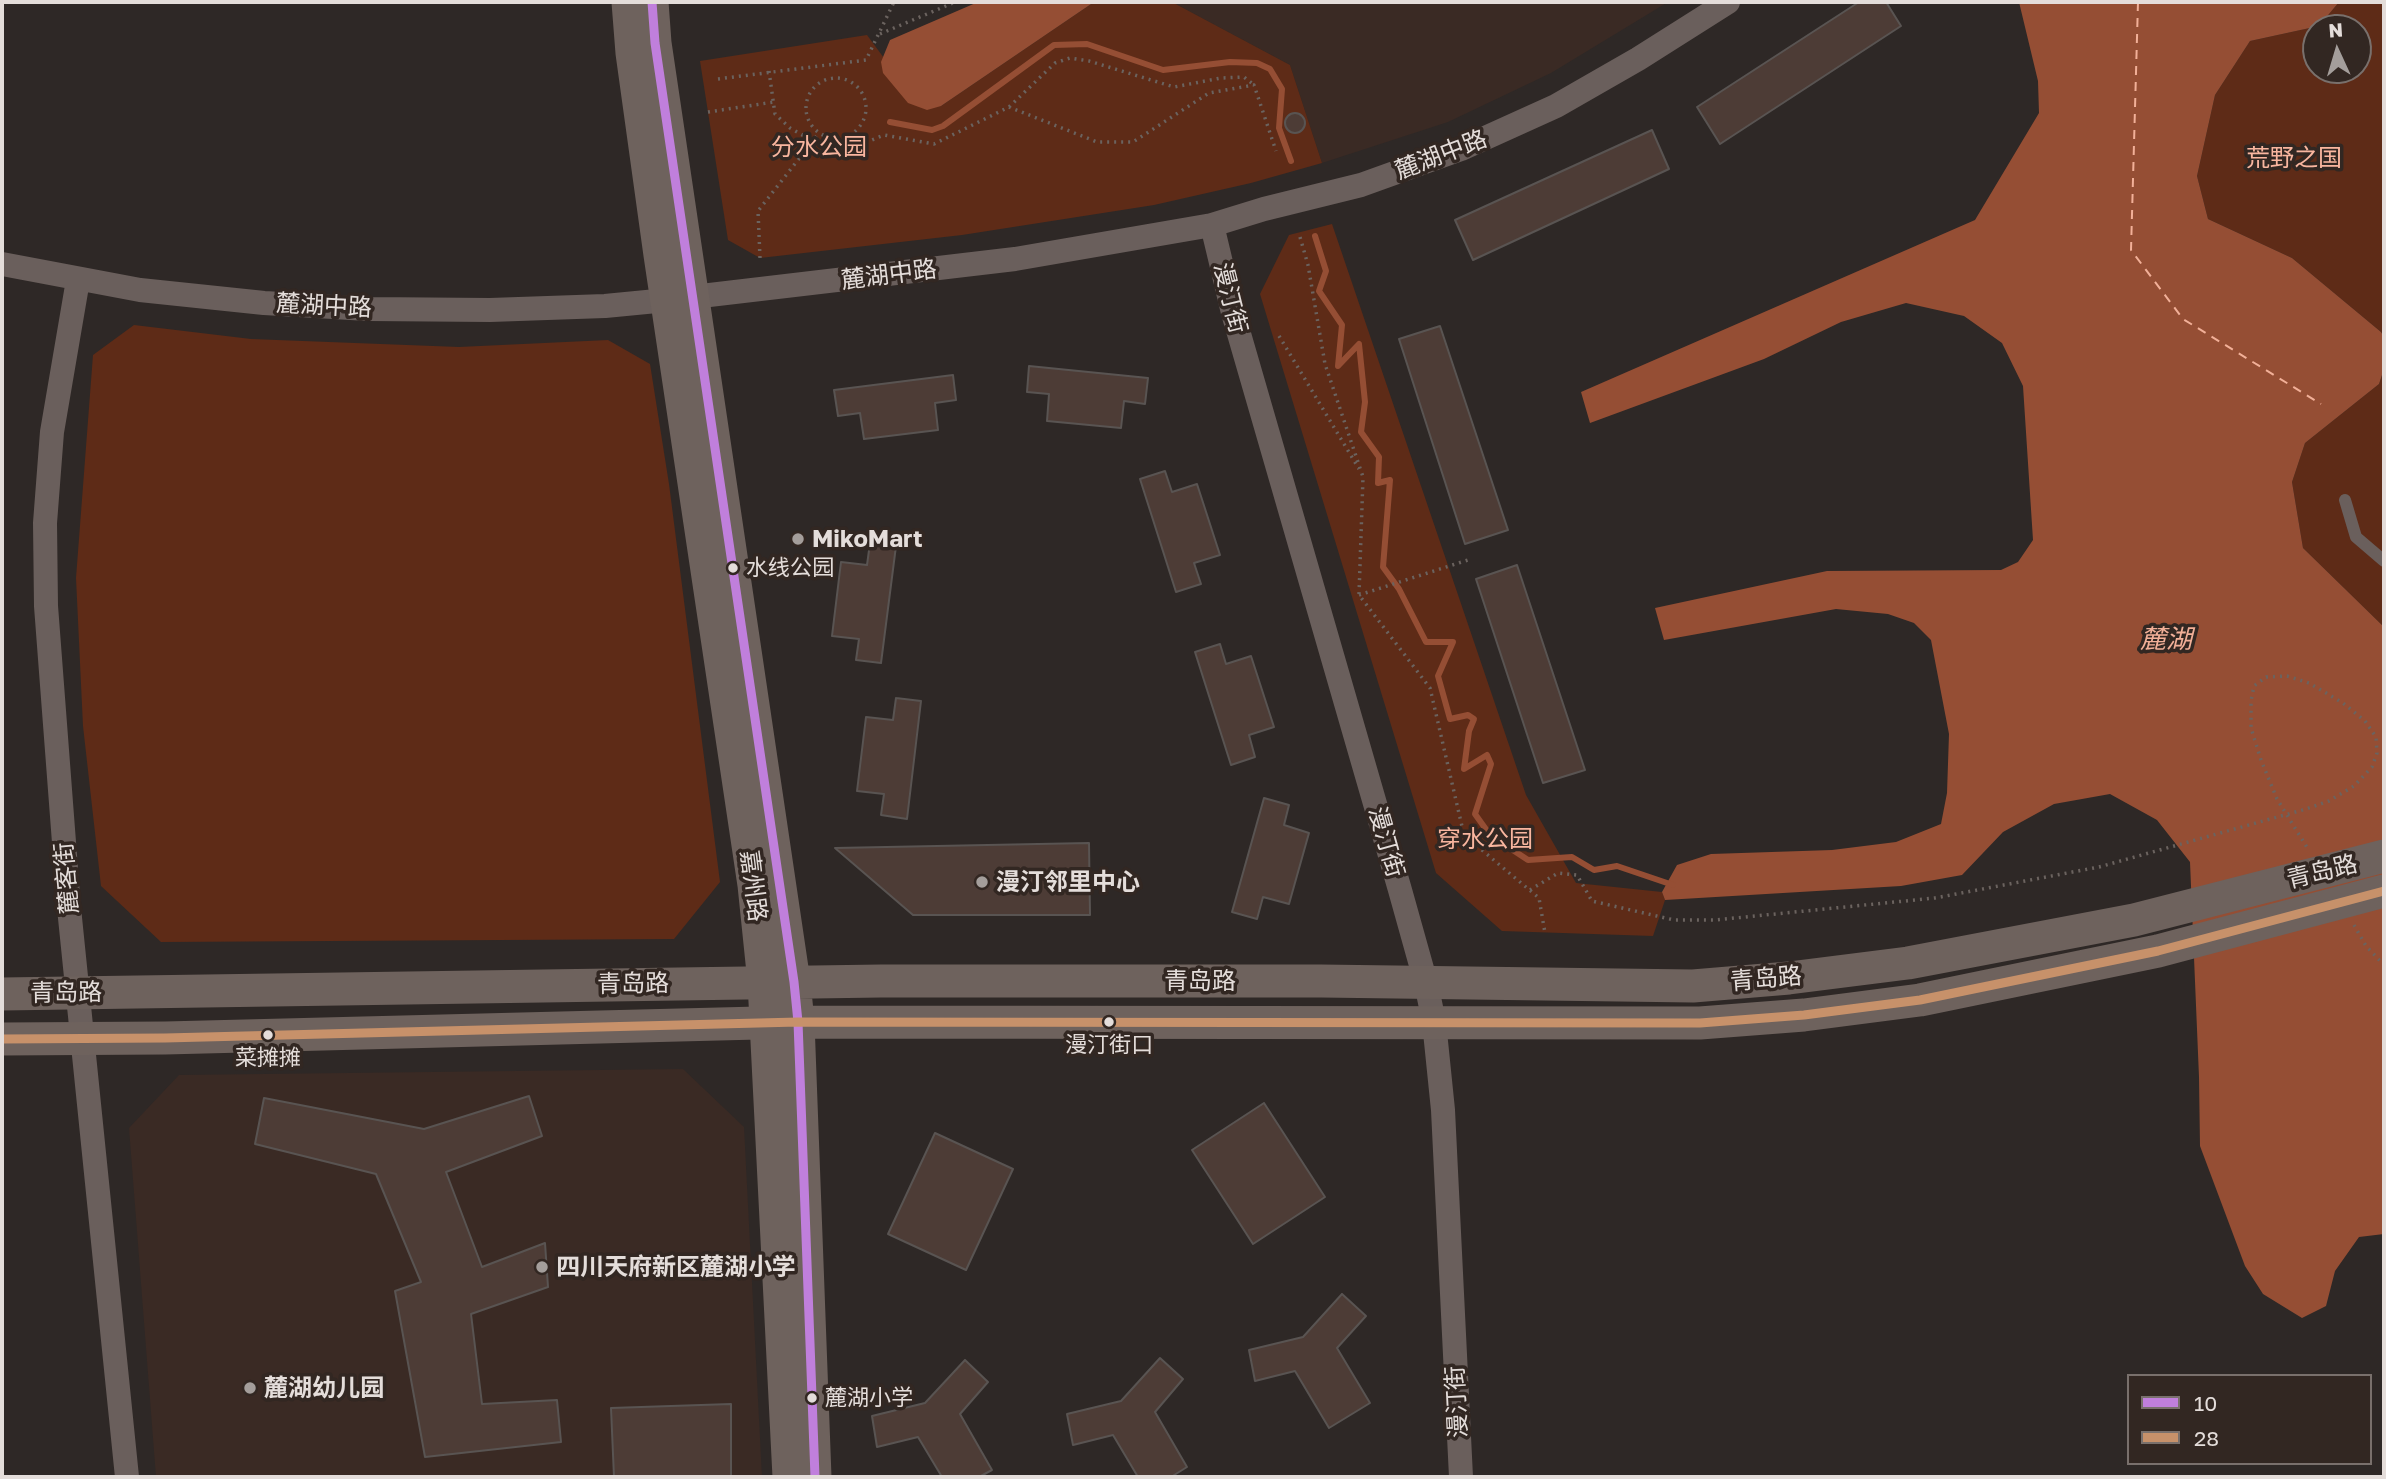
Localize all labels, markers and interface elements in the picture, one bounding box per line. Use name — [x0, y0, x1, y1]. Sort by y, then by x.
north arrow — [2302, 14, 2372, 84]
text: N — [2328, 18, 2344, 42]
street label: 麓湖中路 — [1391, 124, 1491, 186]
park label: 分水公园 — [771, 133, 867, 161]
park label: 荒野之国 — [2246, 144, 2342, 172]
street label: 麓湖中路 — [840, 255, 938, 295]
street label: 漫汀街 — [1207, 260, 1253, 336]
street label: 麓湖中路 — [275, 289, 373, 323]
place label: MikoMart — [812, 525, 922, 553]
marker: MikoMart — [790, 531, 806, 547]
place label: 水线公园 — [746, 555, 834, 581]
marker: 水线公园 — [726, 561, 740, 575]
water label: 麓湖 — [2140, 624, 2192, 656]
street label: 漫汀街 — [1362, 803, 1410, 881]
park label: 穿水公园 — [1437, 825, 1533, 853]
street label: 麓客街 — [50, 841, 84, 915]
street label: 嘉州路 — [734, 849, 772, 923]
street label: 青岛路 — [2284, 849, 2360, 895]
place label: 漫汀邻里中心 — [996, 868, 1140, 896]
marker: 漫汀邻里中心 — [974, 874, 990, 890]
street label: 青岛路 — [1729, 962, 1803, 996]
street label: 青岛路 — [1164, 967, 1236, 995]
street label: 青岛路 — [597, 969, 669, 999]
street label: 青岛路 — [30, 978, 102, 1008]
marker: 漫汀街口 — [1102, 1015, 1116, 1029]
marker: 菜摊摊 — [261, 1028, 275, 1042]
place label: 漫汀街口 — [1065, 1032, 1153, 1058]
place label: 菜摊摊 — [235, 1045, 301, 1071]
place label: 四川天府新区麓湖小学 — [556, 1253, 796, 1281]
marker: 四川天府新区麓湖小学 — [534, 1259, 550, 1275]
street label: 漫汀街 — [1441, 1365, 1473, 1439]
place label: 麓湖幼儿园 — [264, 1374, 384, 1402]
legend — [2127, 1374, 2372, 1465]
marker: 麓湖幼儿园 — [242, 1380, 258, 1396]
place label: 麓湖小学 — [825, 1385, 913, 1411]
text: 10 — [2194, 1390, 2217, 1416]
marker: 麓湖小学 — [805, 1391, 819, 1405]
text: 28 — [2194, 1425, 2219, 1451]

